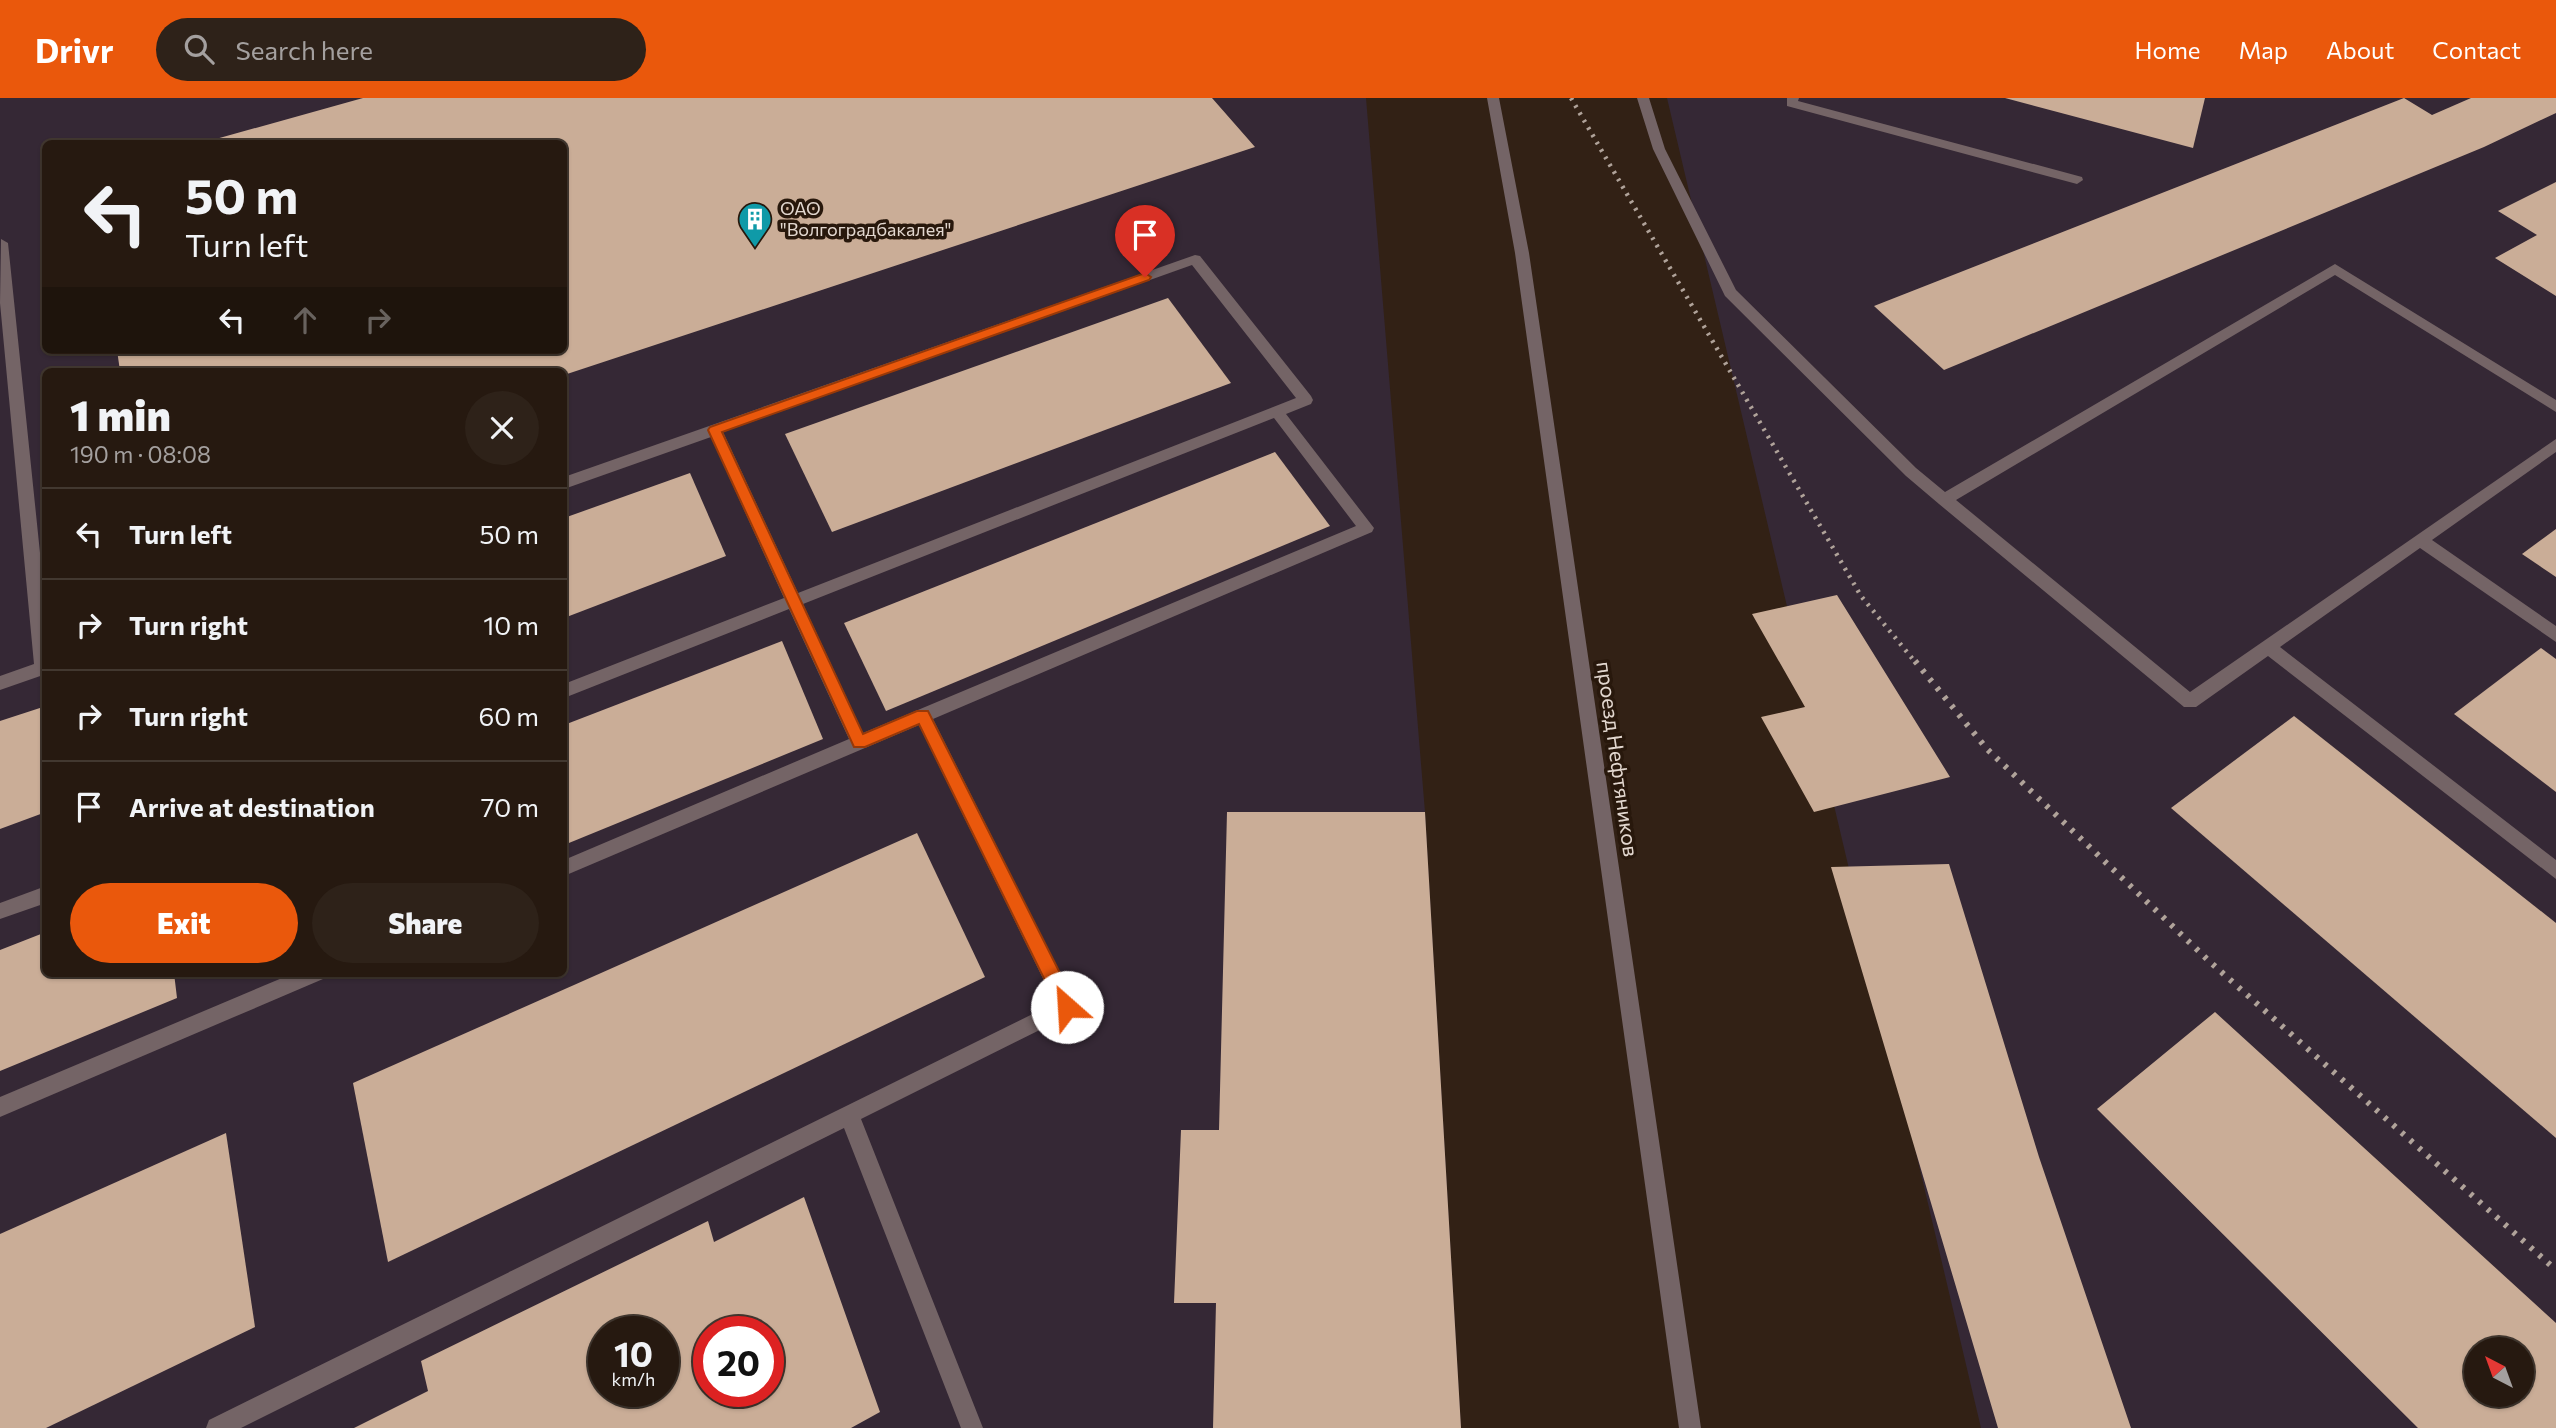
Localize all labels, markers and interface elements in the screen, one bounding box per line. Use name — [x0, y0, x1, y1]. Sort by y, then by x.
search box — [156, 18, 646, 81]
text: Drivr — [35, 29, 114, 70]
icon: search — [180, 30, 218, 68]
text: Search here — [236, 34, 373, 65]
text: Home — [2135, 35, 2201, 64]
text: Map — [2239, 35, 2288, 64]
text: About — [2326, 35, 2394, 64]
text: Contact — [2432, 35, 2521, 64]
text: 50 m — [185, 164, 298, 224]
icon: left — [70, 168, 161, 259]
place label: ОАО "Волгоградбакалея" — [780, 197, 951, 240]
building icon: ОАО "Волгоградбакалея" — [736, 200, 774, 249]
pin — [1115, 205, 1175, 277]
icon: arrive — [1126, 216, 1164, 254]
text: Turn left — [185, 224, 309, 264]
icon: left — [213, 301, 251, 339]
icon: ahead — [286, 301, 324, 339]
icon: right — [359, 301, 397, 339]
text: 1 min — [70, 388, 171, 440]
button: close — [465, 391, 539, 465]
text: 190 m · 08:08 — [70, 440, 211, 468]
icon: left — [70, 515, 108, 553]
text: Turn left — [129, 518, 232, 549]
text: 50 m — [479, 518, 539, 549]
icon: right — [70, 606, 108, 644]
text: Turn right — [129, 609, 248, 640]
text: 10 m — [483, 609, 539, 640]
street label: проезд Нефтяников — [1592, 660, 1645, 858]
icon: right — [70, 697, 108, 735]
text: Turn right — [129, 700, 248, 731]
text: 60 m — [479, 700, 539, 731]
icon: arrive — [70, 788, 108, 826]
text: Arrive at destination — [129, 791, 375, 822]
text: 70 m — [481, 791, 539, 822]
button: Exit — [70, 883, 298, 963]
button: Share — [312, 883, 539, 963]
position arrow — [1030, 970, 1104, 1044]
speed limit sign: 20 — [693, 1316, 784, 1407]
text: 10 — [614, 1331, 653, 1374]
north arrow — [2464, 1337, 2534, 1407]
map controls — [2464, 1337, 2534, 1407]
text: km/h — [612, 1368, 655, 1390]

